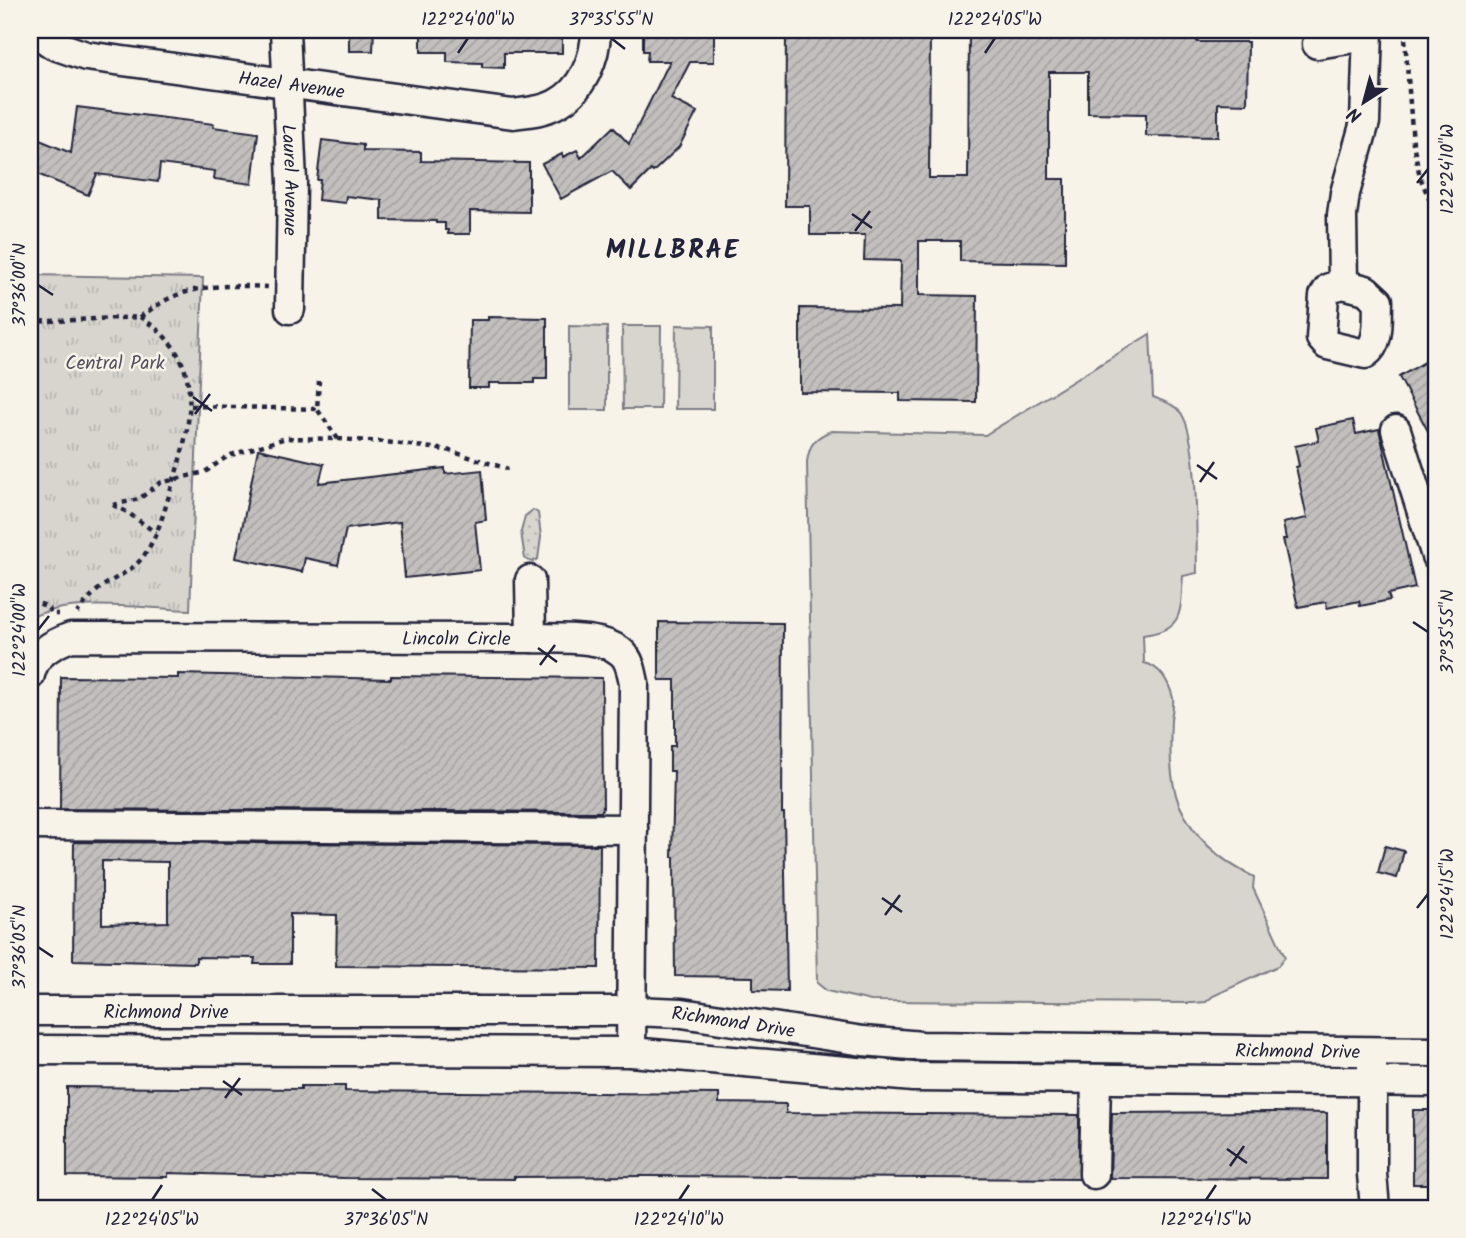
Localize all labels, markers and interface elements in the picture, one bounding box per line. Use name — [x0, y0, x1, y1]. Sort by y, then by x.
text: 122°24'00"W — [421, 6, 515, 35]
text: 37°35'55"N — [569, 6, 653, 35]
text: 122°24'05"W — [948, 6, 1042, 35]
street label: Hazel Avenue — [236, 64, 347, 108]
north arrow — [1330, 66, 1400, 136]
text: N — [1342, 98, 1369, 130]
street label: Laurel Avenue — [272, 124, 305, 236]
text: 122°24'10"W — [1434, 124, 1463, 214]
district label: MILLBRAE — [606, 230, 740, 272]
text: 37°36'00"N — [6, 243, 35, 327]
park label: Central Park — [65, 349, 165, 379]
text: 122°24'00"W — [6, 583, 35, 677]
text: 37°35'55"N — [1434, 590, 1463, 674]
street label: Lincoln Circle — [402, 625, 511, 655]
text: 122°24'15"W — [1434, 848, 1463, 940]
text: 37°36'05"N — [6, 905, 35, 989]
street label: Richmond Drive — [104, 998, 229, 1028]
street label: Richmond Drive — [671, 1000, 798, 1047]
street label: Richmond Drive — [1235, 1037, 1361, 1068]
text: 122°24'05"W — [105, 1206, 199, 1235]
text: 37°36'05"N — [344, 1206, 428, 1235]
text: 122°24'10"W — [634, 1206, 724, 1235]
text: 122°24'15"W — [1160, 1206, 1252, 1235]

